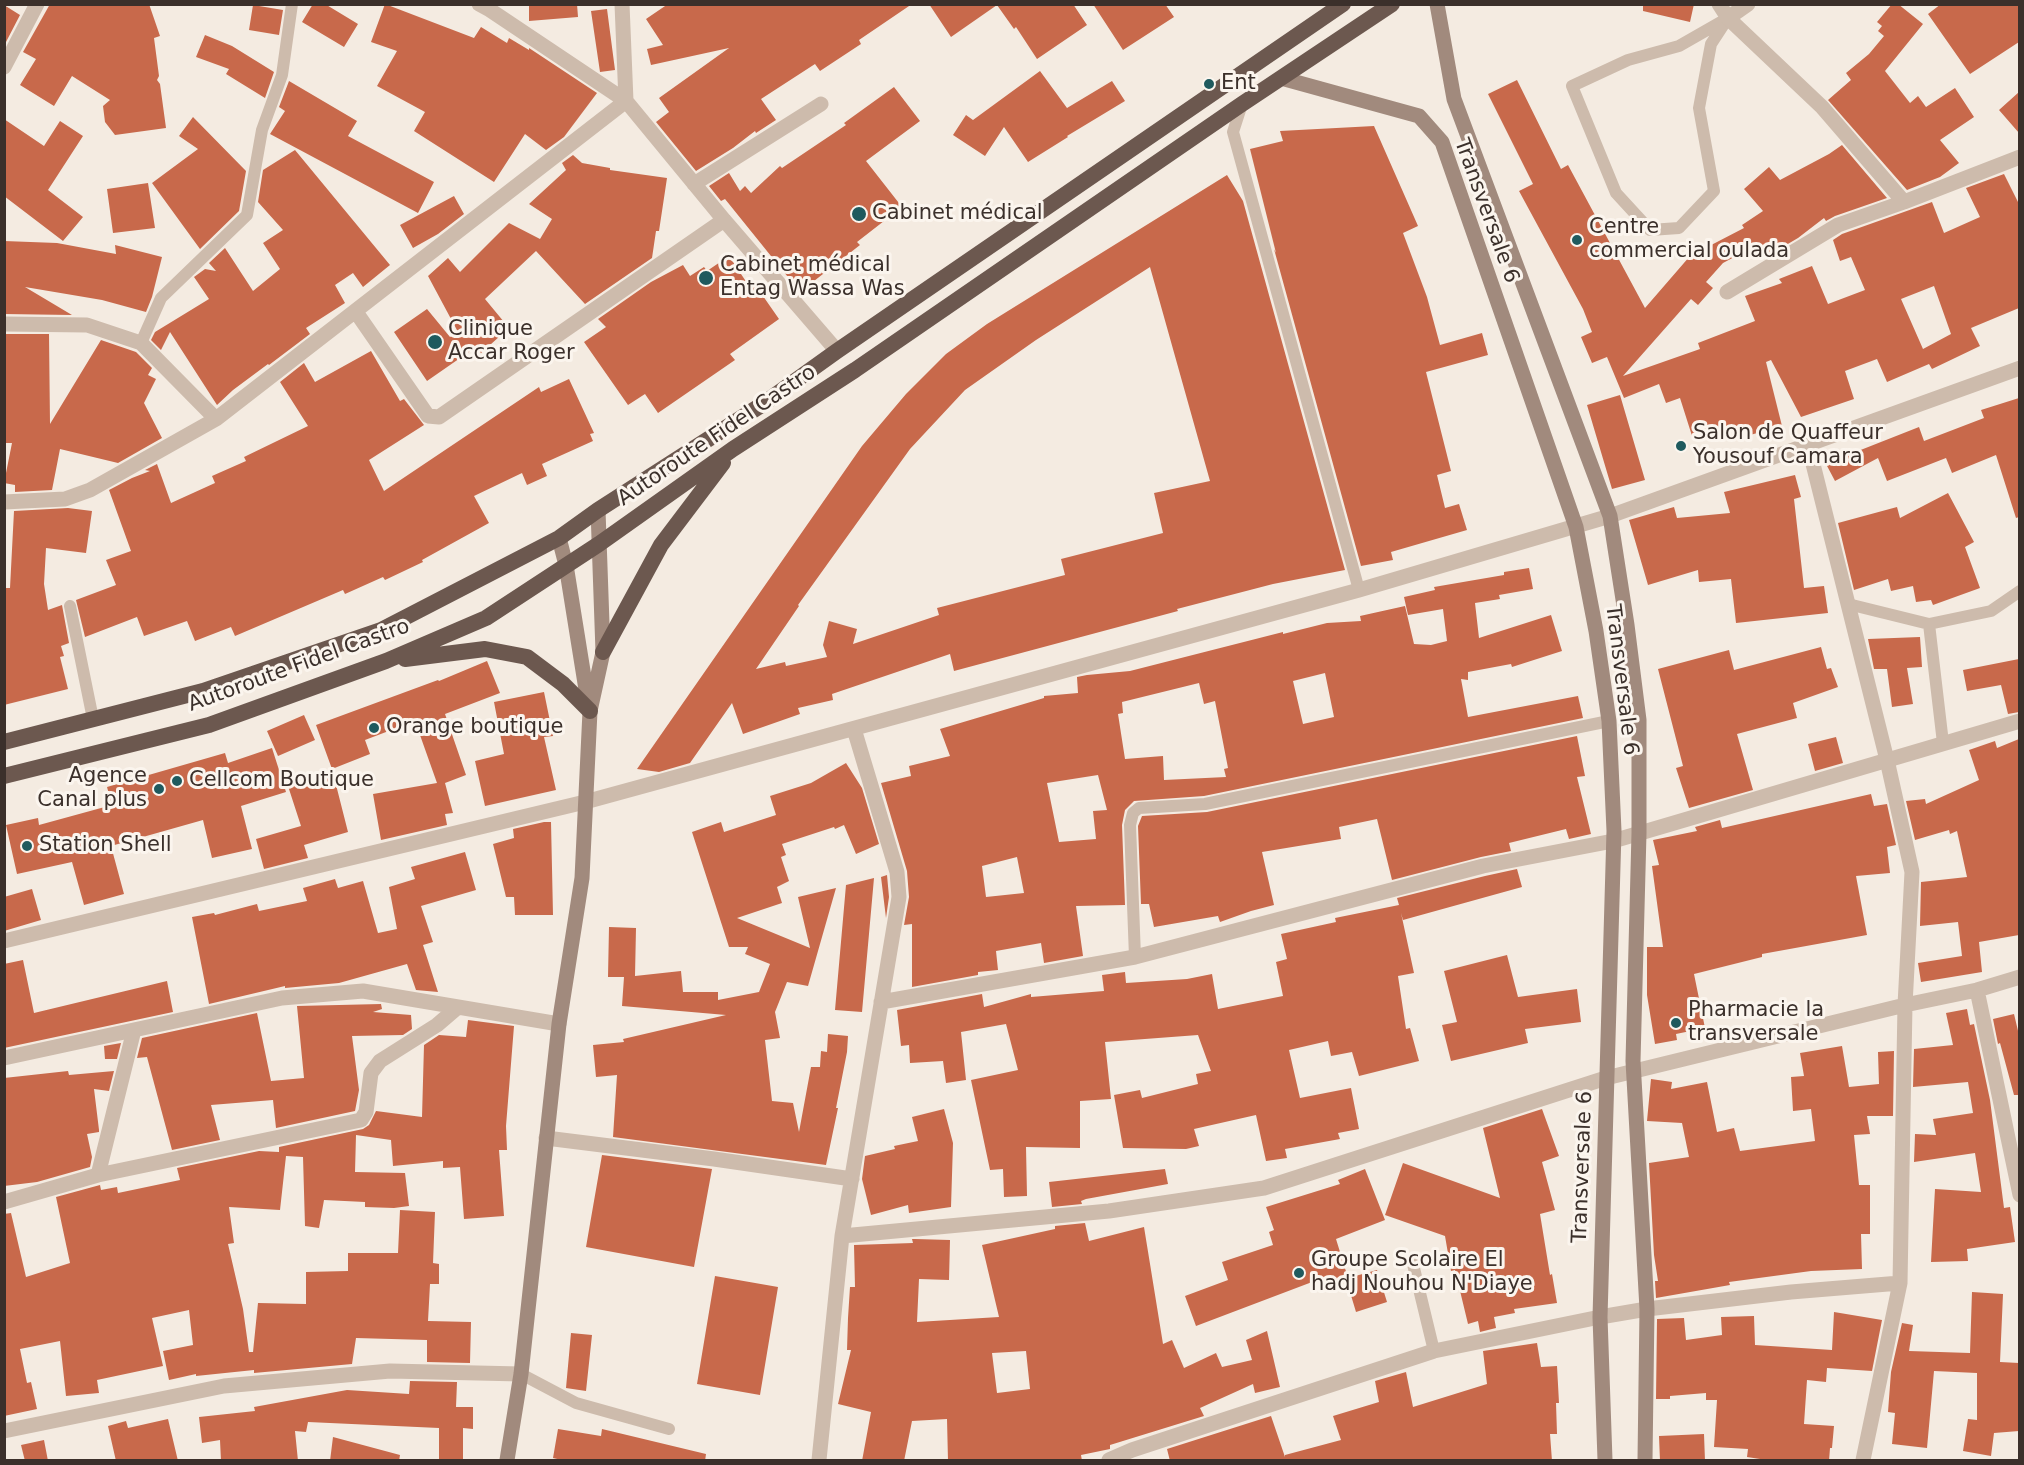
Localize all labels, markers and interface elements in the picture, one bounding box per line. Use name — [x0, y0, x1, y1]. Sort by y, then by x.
place label: Ent — [1221, 71, 1256, 97]
marker: Ent — [1202, 77, 1216, 91]
street label: Transversale 6 — [1448, 135, 1524, 287]
place label: Cabinet médical — [872, 201, 1043, 227]
marker: Cabinet médical — [850, 205, 868, 223]
place label: Centre commercial oulada — [1589, 215, 1789, 265]
marker: Centre commercial oulada — [1570, 233, 1584, 247]
place label: Cabinet médical Entag Wassa Was — [720, 253, 905, 303]
marker: Cabinet médical Entag Wassa Was — [697, 269, 715, 287]
place label: Clinique Accar Roger — [448, 317, 575, 367]
marker: Clinique Accar Roger — [426, 333, 444, 351]
street label: Autoroute Fidel Castro — [613, 360, 821, 512]
place label: Salon de Quaffeur Yousouf Camara — [1693, 421, 1883, 471]
marker: Salon de Quaffeur Yousouf Camara — [1674, 439, 1688, 453]
street label: Transversale 6 — [1599, 603, 1643, 757]
street label: Autoroute Fidel Castro — [185, 614, 413, 718]
place label: Orange boutique — [386, 715, 563, 741]
marker: Orange boutique — [367, 721, 381, 735]
place label: Agence Canal plus — [37, 764, 147, 814]
place label: Cellcom Boutique — [189, 768, 374, 794]
marker: Cellcom Boutique — [170, 774, 184, 788]
marker: Agence Canal plus — [152, 782, 166, 796]
place label: Station Shell — [39, 833, 172, 859]
marker: Station Shell — [20, 839, 34, 853]
place label: Pharmacie la transversale — [1688, 998, 1824, 1048]
marker: Pharmacie la transversale — [1669, 1016, 1683, 1030]
street label: Transversale 6 — [1568, 1091, 1598, 1243]
place label: Groupe Scolaire El hadj Nouhou N'Diaye — [1311, 1248, 1533, 1298]
marker: Groupe Scolaire El hadj Nouhou N'Diaye — [1292, 1266, 1306, 1280]

